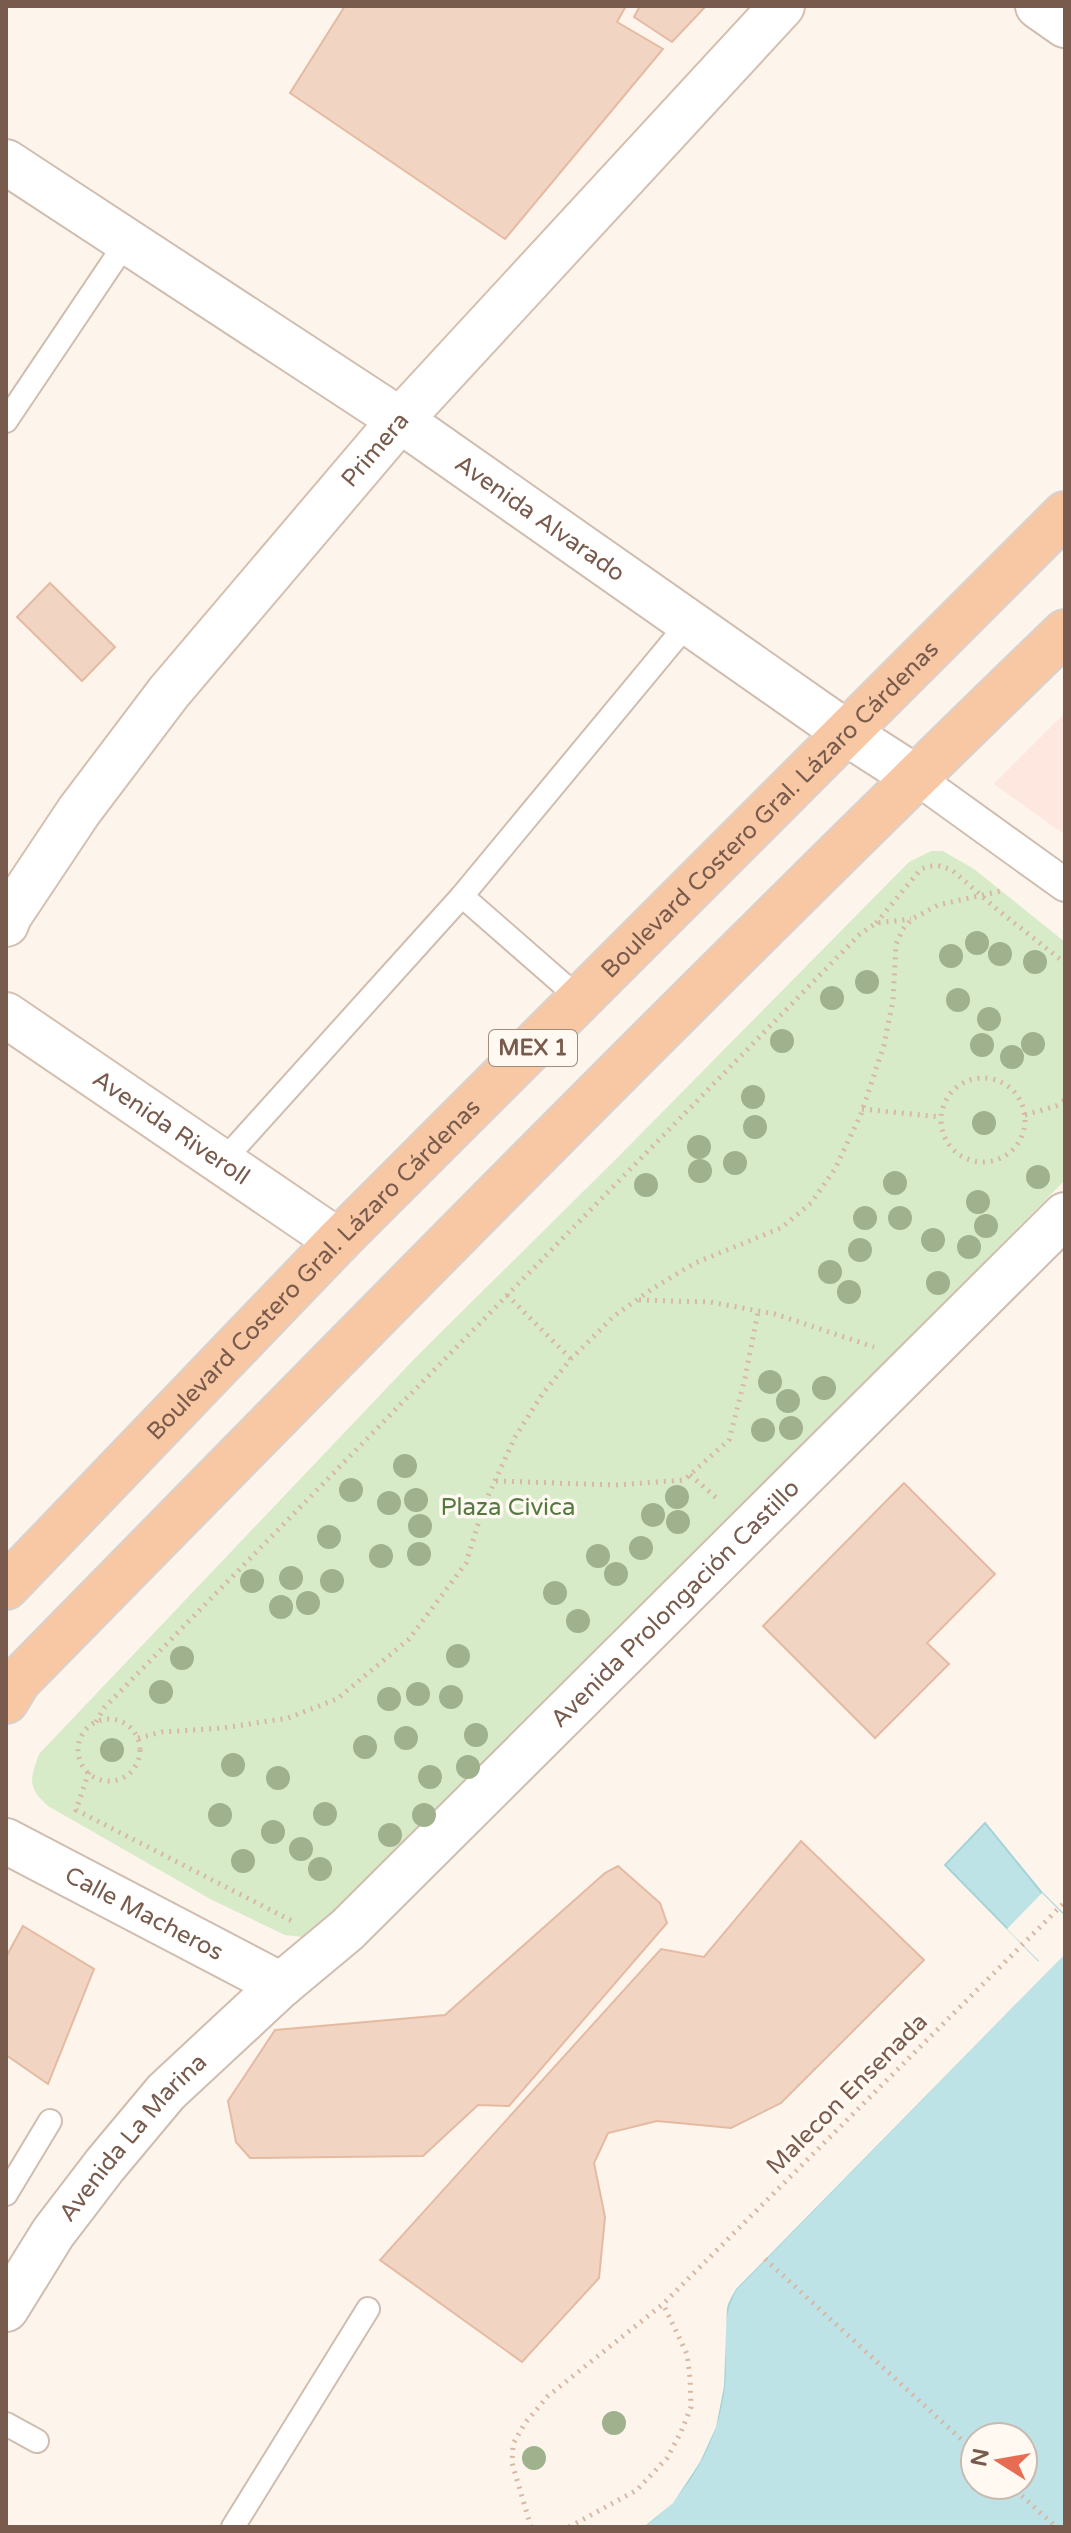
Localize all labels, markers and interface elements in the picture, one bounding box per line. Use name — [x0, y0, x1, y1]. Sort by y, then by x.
street label: Primera — [335, 406, 415, 493]
street label: Avenida Alvarado — [449, 449, 631, 588]
street label: Boulevard Costero Gral. Lázaro Cárdenas — [595, 635, 944, 984]
road number: MEX 1 — [489, 1030, 577, 1066]
street label: Avenida Riveroll — [87, 1064, 255, 1191]
street label: Boulevard Costero Gral. Lázaro Cárdenas — [140, 1093, 486, 1446]
street label: Avenida Prolongación Castillo — [544, 1473, 806, 1733]
park label: Plaza Civica — [441, 1493, 575, 1522]
street label: Calle Macheros — [60, 1860, 228, 1967]
street label: Malecon Ensenada — [760, 2007, 934, 2181]
street label: Avenida La Marina — [53, 2047, 213, 2227]
north arrow — [959, 2421, 1039, 2501]
text: N — [966, 2446, 995, 2469]

